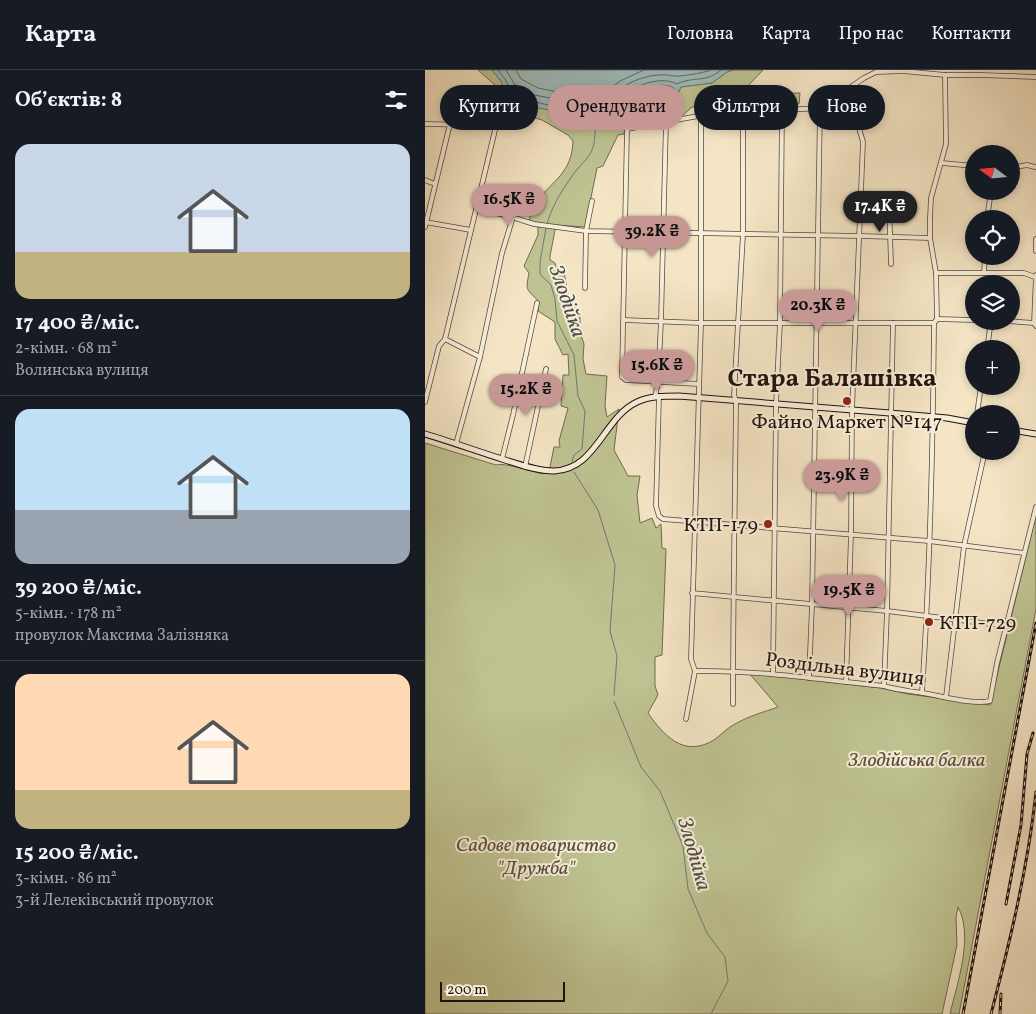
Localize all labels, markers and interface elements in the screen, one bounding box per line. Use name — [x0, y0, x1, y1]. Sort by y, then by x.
text: Карта — [25, 18, 96, 52]
text: Головна — [667, 22, 734, 47]
text: Карта — [762, 22, 811, 47]
text: Про нас — [839, 22, 904, 47]
text: Контакти — [932, 22, 1011, 47]
chip: Купити — [440, 85, 538, 130]
chip: Орендувати — [548, 85, 684, 130]
chip: Фільтри — [694, 85, 798, 130]
chip: Нове — [808, 85, 885, 130]
text: Об’єктів: 8 — [15, 86, 122, 115]
icon: filters — [382, 86, 410, 114]
north arrow — [965, 145, 1020, 200]
map controls — [965, 145, 1020, 460]
icon: home — [168, 176, 258, 266]
pin: 16.5K ₴ — [463, 184, 555, 226]
text: 16.5K ₴ — [483, 189, 535, 211]
pin: 17.4K ₴ — [834, 190, 926, 233]
text: 17.4K ₴ — [854, 196, 906, 218]
button: locate — [965, 210, 1020, 265]
pin: 39.2K ₴ — [606, 216, 698, 258]
text: 39.2K ₴ — [625, 221, 679, 243]
water label: Злодійка — [540, 261, 592, 342]
button: layers — [965, 275, 1020, 330]
pin: 20.3K ₴ — [772, 290, 864, 332]
text: 20.3K ₴ — [790, 295, 846, 317]
text: 17 400 ₴/міс. — [15, 309, 140, 338]
text: 2-кімн. · 68 m² — [15, 338, 117, 360]
button: + — [965, 340, 1020, 395]
pin: 15.6K ₴ — [611, 350, 703, 392]
text: 15.6K ₴ — [631, 355, 683, 377]
text: Волинська вулиця — [15, 360, 149, 382]
district label: Стара Балашівка — [727, 362, 937, 397]
pin: 15.2K ₴ — [480, 374, 572, 416]
text: 15.2K ₴ — [500, 379, 552, 401]
marker: Файно Маркет №147 — [841, 395, 853, 407]
button: − — [965, 405, 1020, 460]
place label: Файно Маркет №147 — [752, 409, 943, 437]
icon: home — [168, 442, 258, 532]
pin: 23.9K ₴ — [796, 460, 888, 502]
text: 23.9K ₴ — [815, 465, 869, 487]
place label: КТП-179 — [683, 512, 758, 540]
marker: КТП-179 — [762, 518, 774, 530]
text: 39 200 ₴/міс. — [15, 574, 142, 603]
pin: 19.5K ₴ — [803, 574, 895, 617]
text: 19.5K ₴ — [823, 580, 875, 602]
text: 5-кімн. · 178 m² — [15, 603, 122, 625]
place label: КТП-729 — [939, 610, 1016, 638]
marker: КТП-729 — [923, 616, 935, 628]
text: провулок Максима Залізняка — [15, 625, 229, 647]
street label: Роздільна вулиця — [764, 646, 926, 694]
icon: home — [168, 707, 258, 797]
park label: Злодійська балка — [848, 747, 985, 775]
water label: Злодійка — [669, 814, 718, 894]
park label: Садове товариство "Дружба" — [456, 832, 616, 883]
text: 15 200 ₴/міс. — [15, 839, 139, 868]
text: 3-кімн. · 86 m² — [15, 868, 117, 890]
text: 3-й Лелеківський провулок — [15, 890, 214, 912]
scale bar — [440, 979, 565, 1002]
text: 200 m — [447, 981, 487, 1000]

